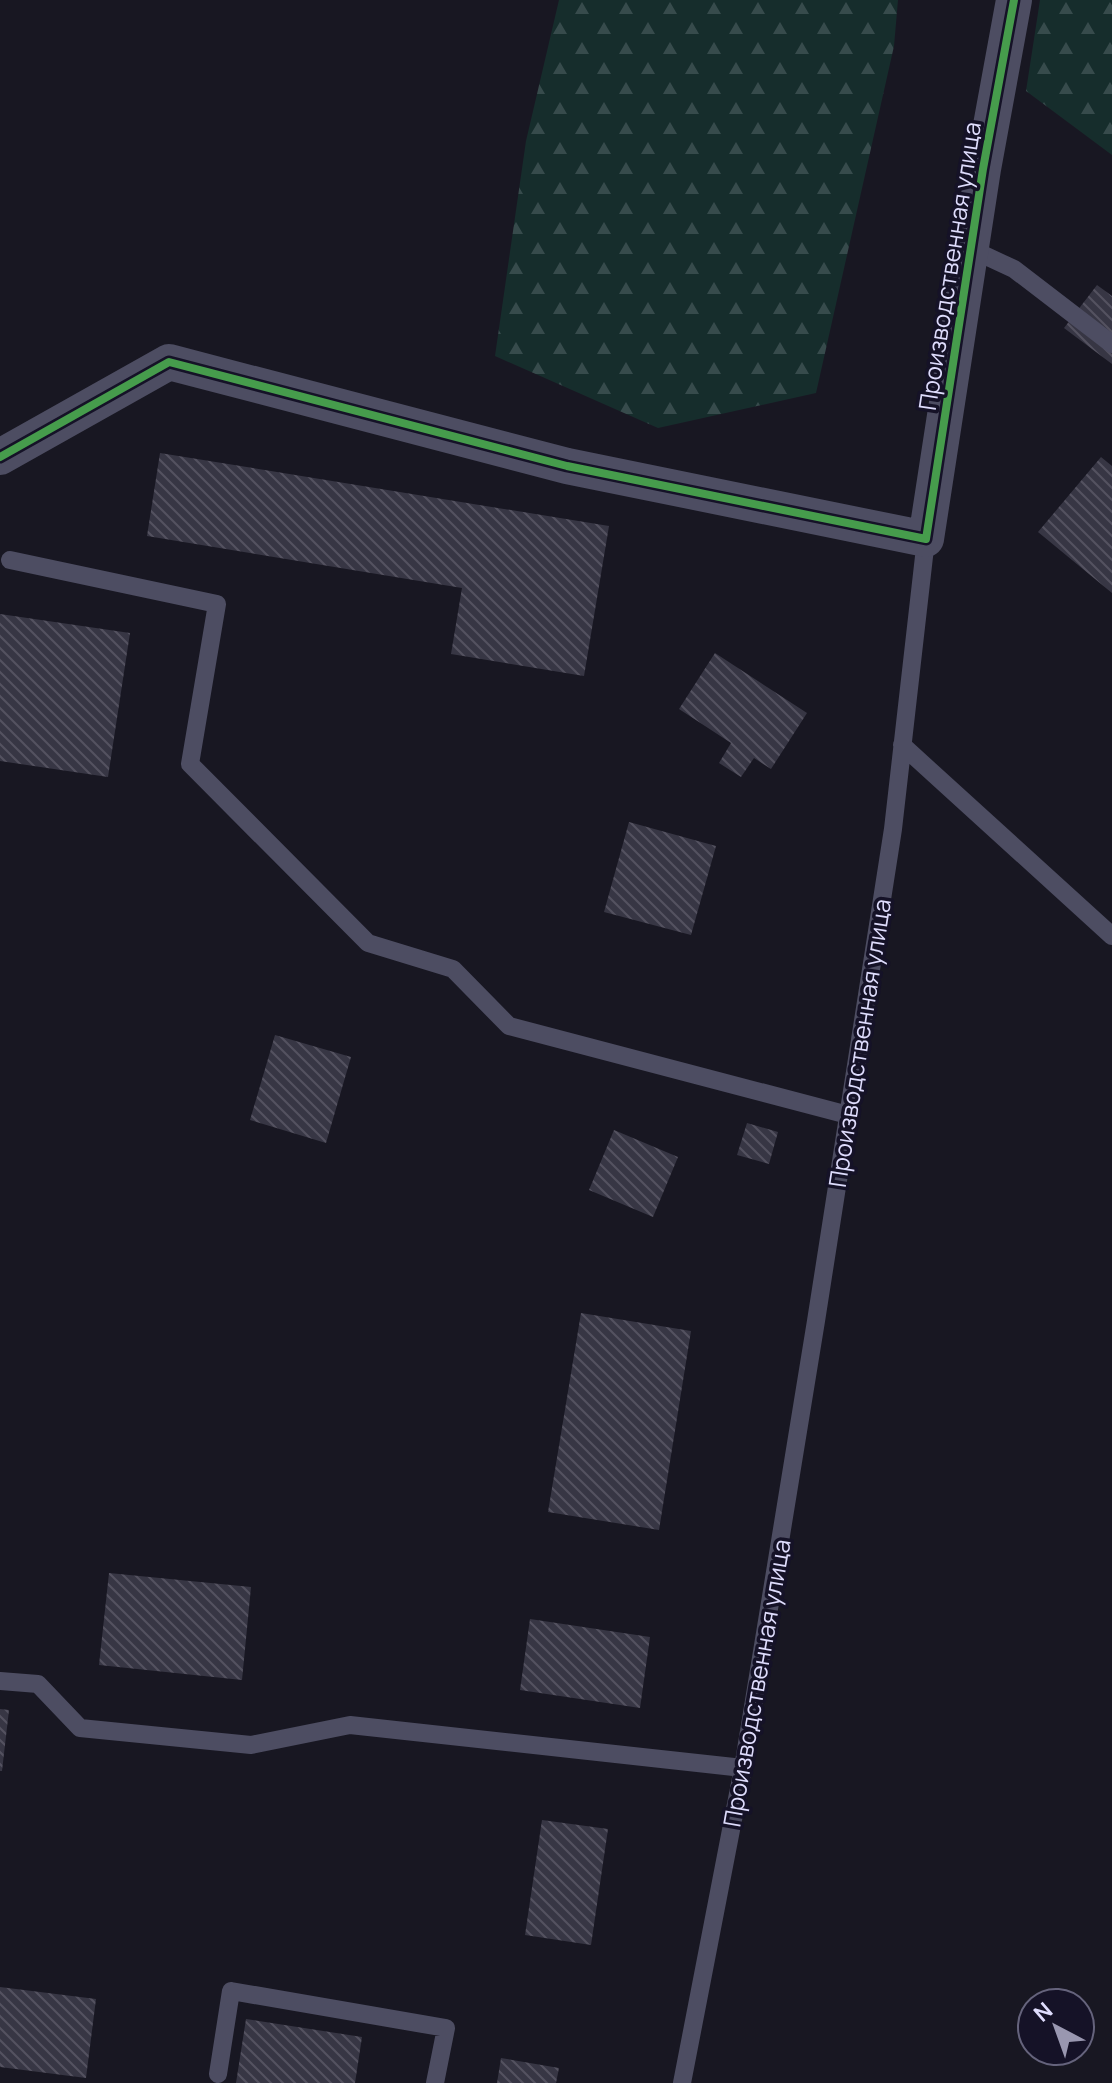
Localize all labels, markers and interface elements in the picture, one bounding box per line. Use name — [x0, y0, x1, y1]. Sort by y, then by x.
street label: Производственная улица — [910, 119, 988, 413]
street label: Производственная улица — [820, 896, 898, 1190]
street label: Производственная улица — [714, 1536, 798, 1830]
north arrow — [1016, 1987, 1096, 2067]
text: N — [1027, 1995, 1059, 2028]

